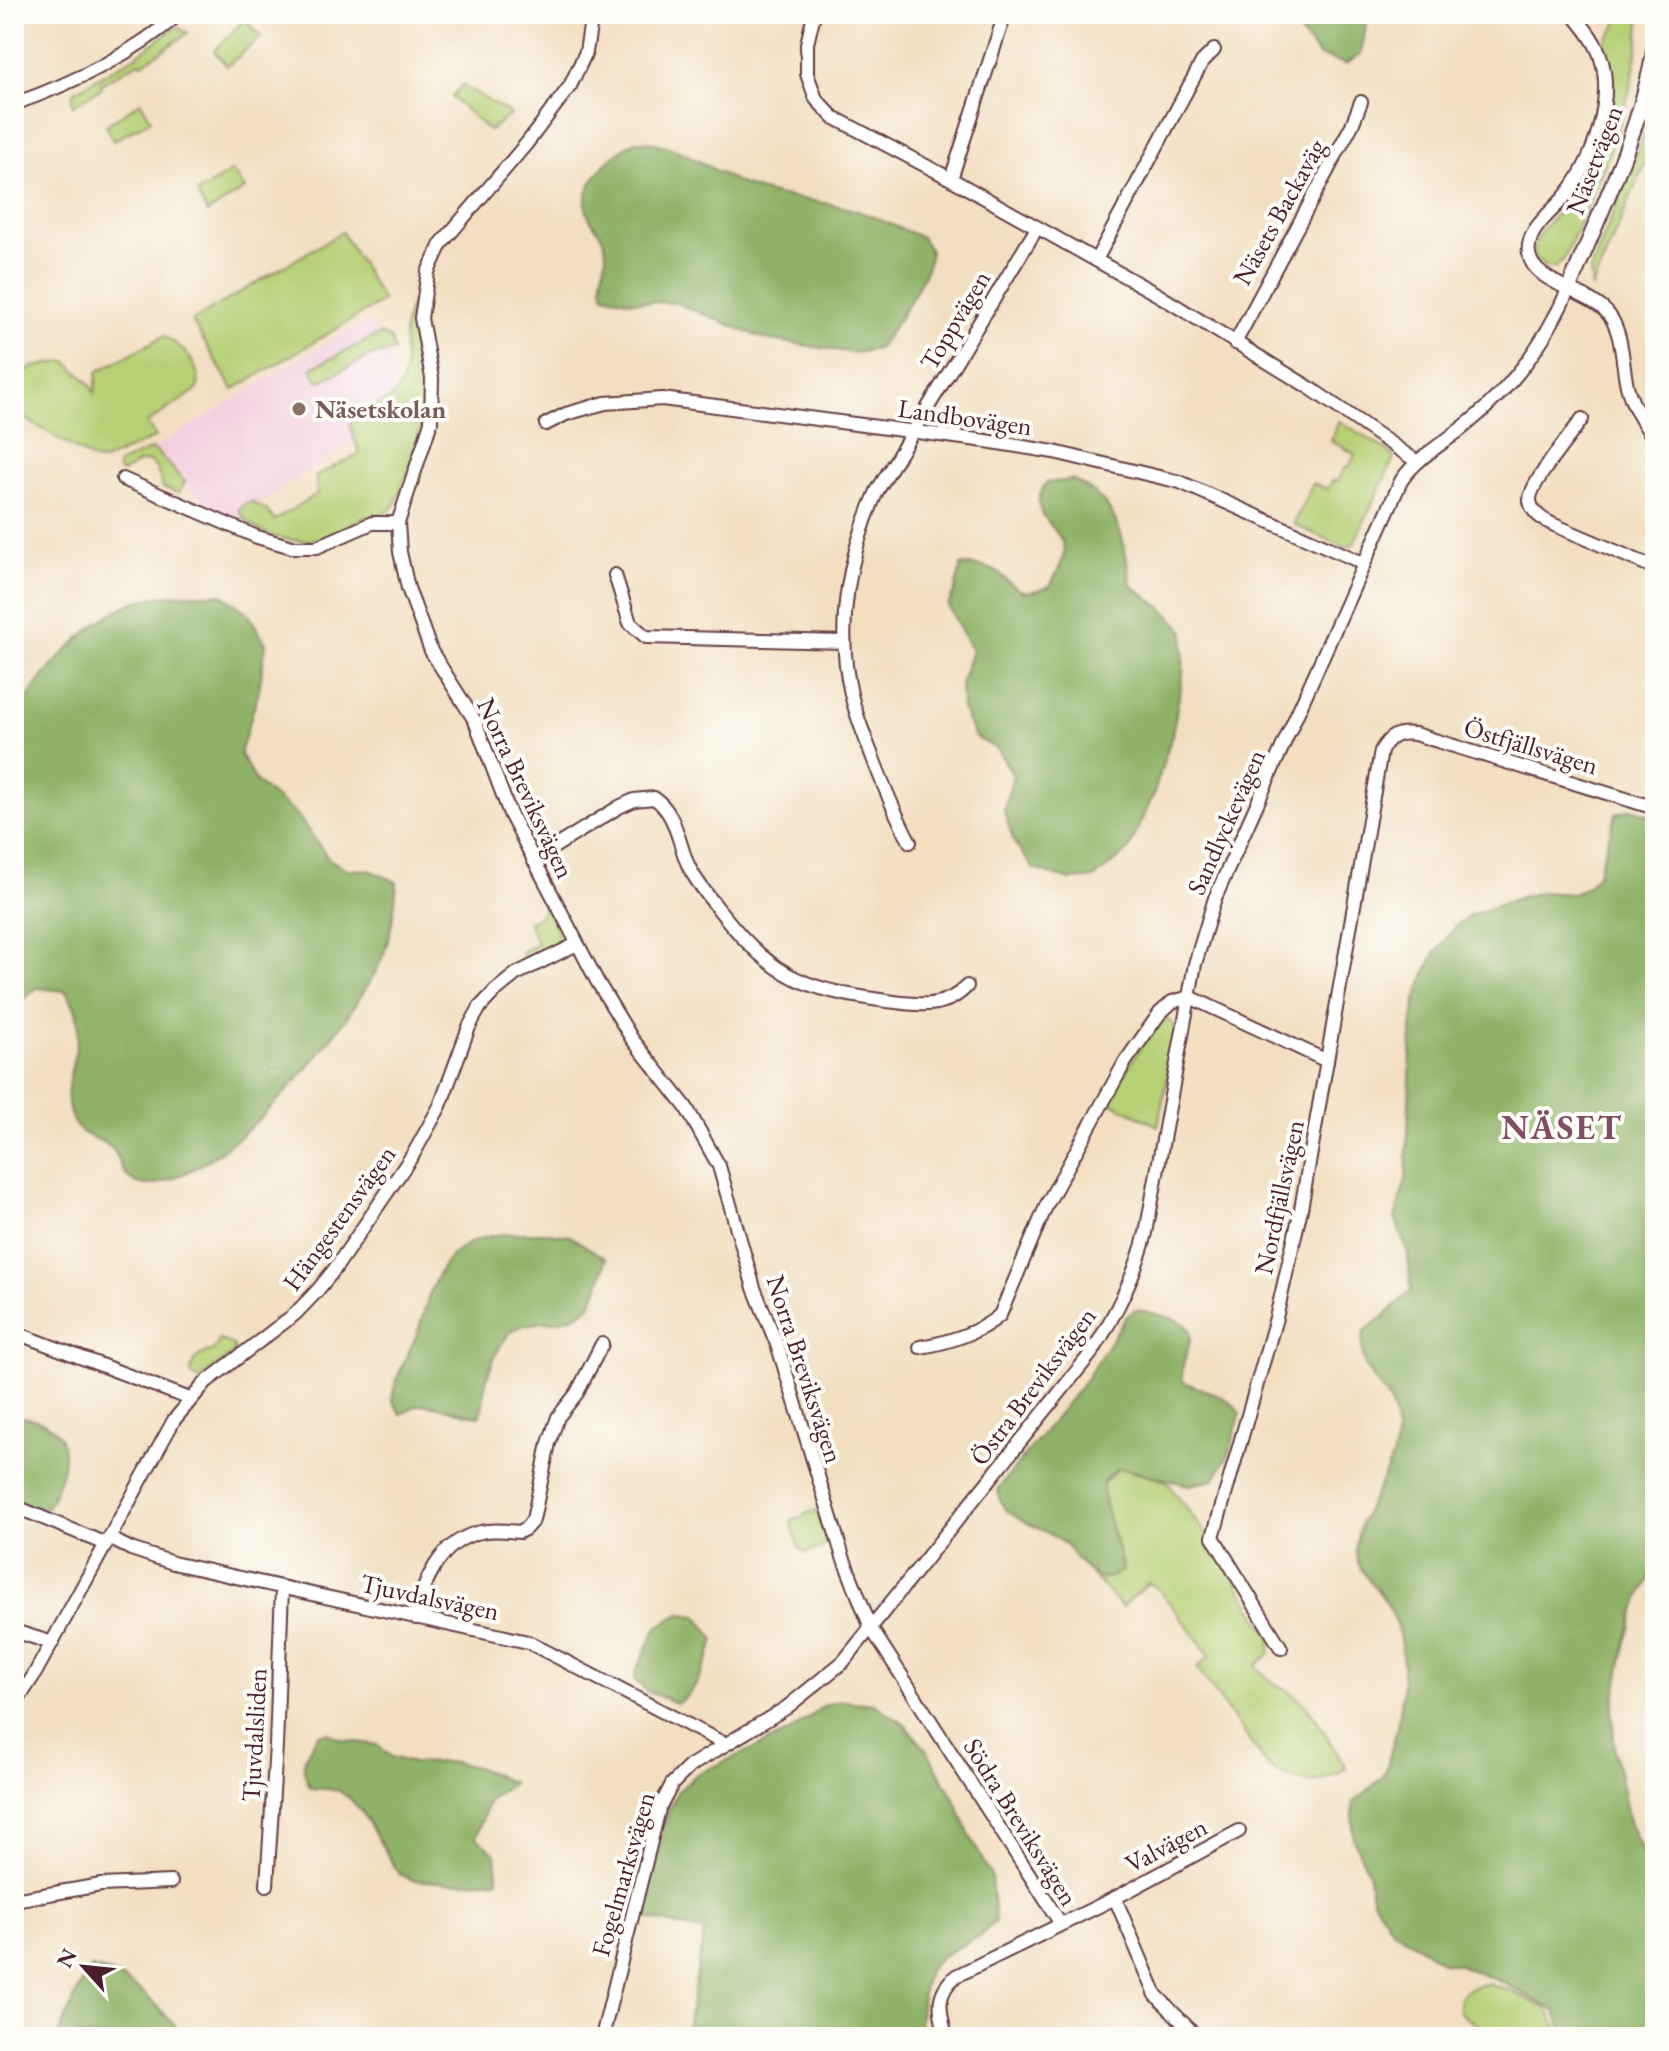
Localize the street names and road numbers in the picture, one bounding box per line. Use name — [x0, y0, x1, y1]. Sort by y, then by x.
street label: Näsetvägen — [1558, 100, 1630, 219]
street label: Näsets Backaväg — [1225, 132, 1334, 291]
street label: Toppvägen — [912, 264, 998, 376]
street label: Landbovägen — [896, 391, 1034, 443]
street label: Norra Breviksvägen — [469, 692, 583, 884]
street label: Östfjällsvägen — [1460, 710, 1602, 783]
street label: Sandlyckevägen — [1179, 744, 1273, 900]
street label: Nordfjällsvägen — [1246, 1116, 1312, 1277]
street label: Hängestensvägen — [275, 1138, 403, 1298]
street label: Norra Breviksvägen — [759, 1271, 851, 1467]
street label: Östra Breviksvägen — [962, 1300, 1104, 1472]
street label: Tjuvdalsvägen — [358, 1566, 503, 1628]
street label: Tjuvdalsliden — [234, 1667, 274, 1803]
street label: Södra Breviksvägen — [956, 1732, 1086, 1912]
street label: Fogelmarksvägen — [583, 1788, 663, 1960]
street label: Valvägen — [1119, 1809, 1213, 1881]

